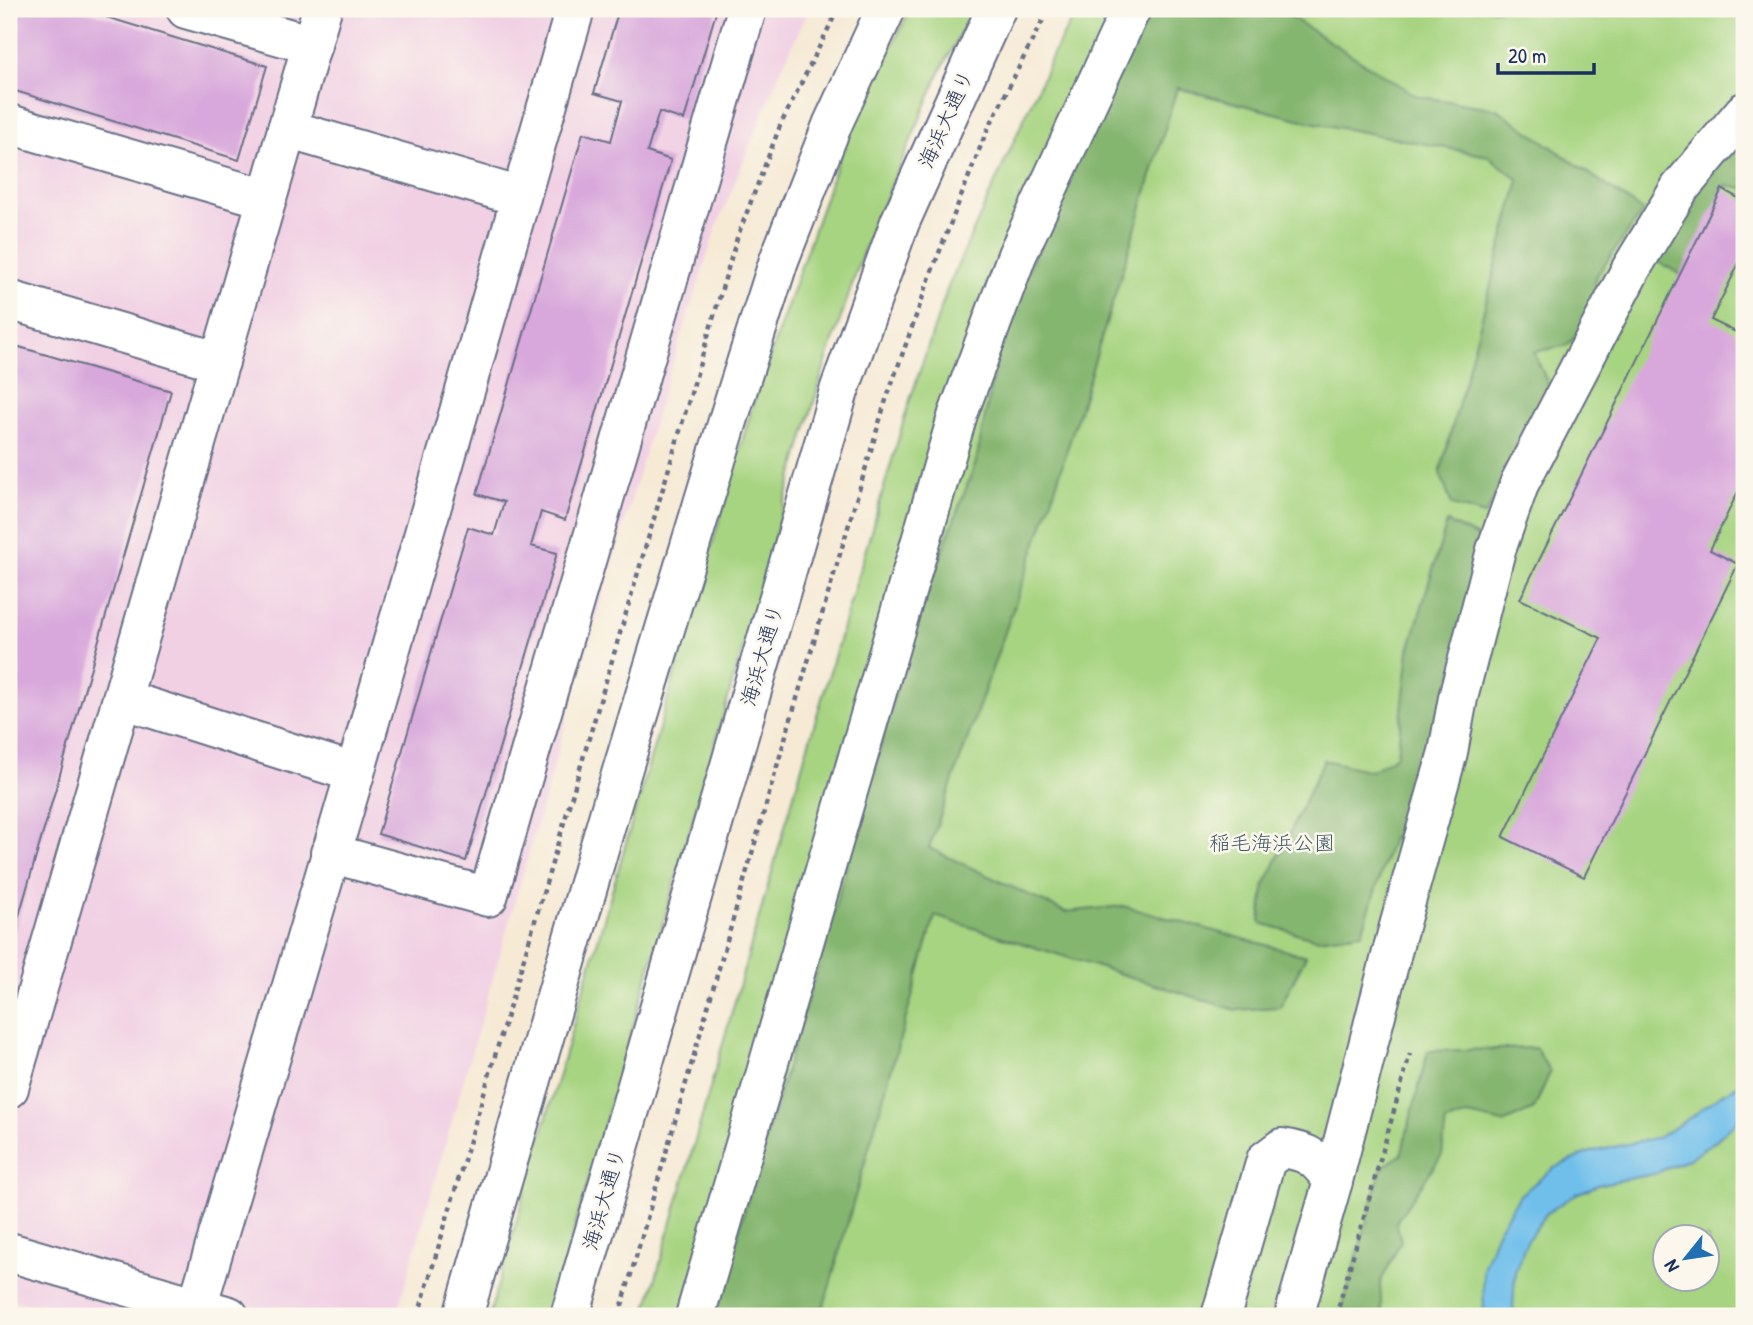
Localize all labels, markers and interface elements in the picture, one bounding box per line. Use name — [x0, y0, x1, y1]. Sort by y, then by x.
scale bar — [1498, 32, 1594, 76]
text: 20 m — [1508, 41, 1546, 70]
street label: 海浜大通り — [911, 65, 980, 173]
street label: 海浜大通り — [733, 600, 790, 709]
park label: 稲毛海浜公園 — [1209, 828, 1335, 857]
street label: 海浜大通り — [575, 1144, 632, 1253]
north arrow — [1652, 1224, 1722, 1294]
text: N — [1657, 1256, 1685, 1277]

